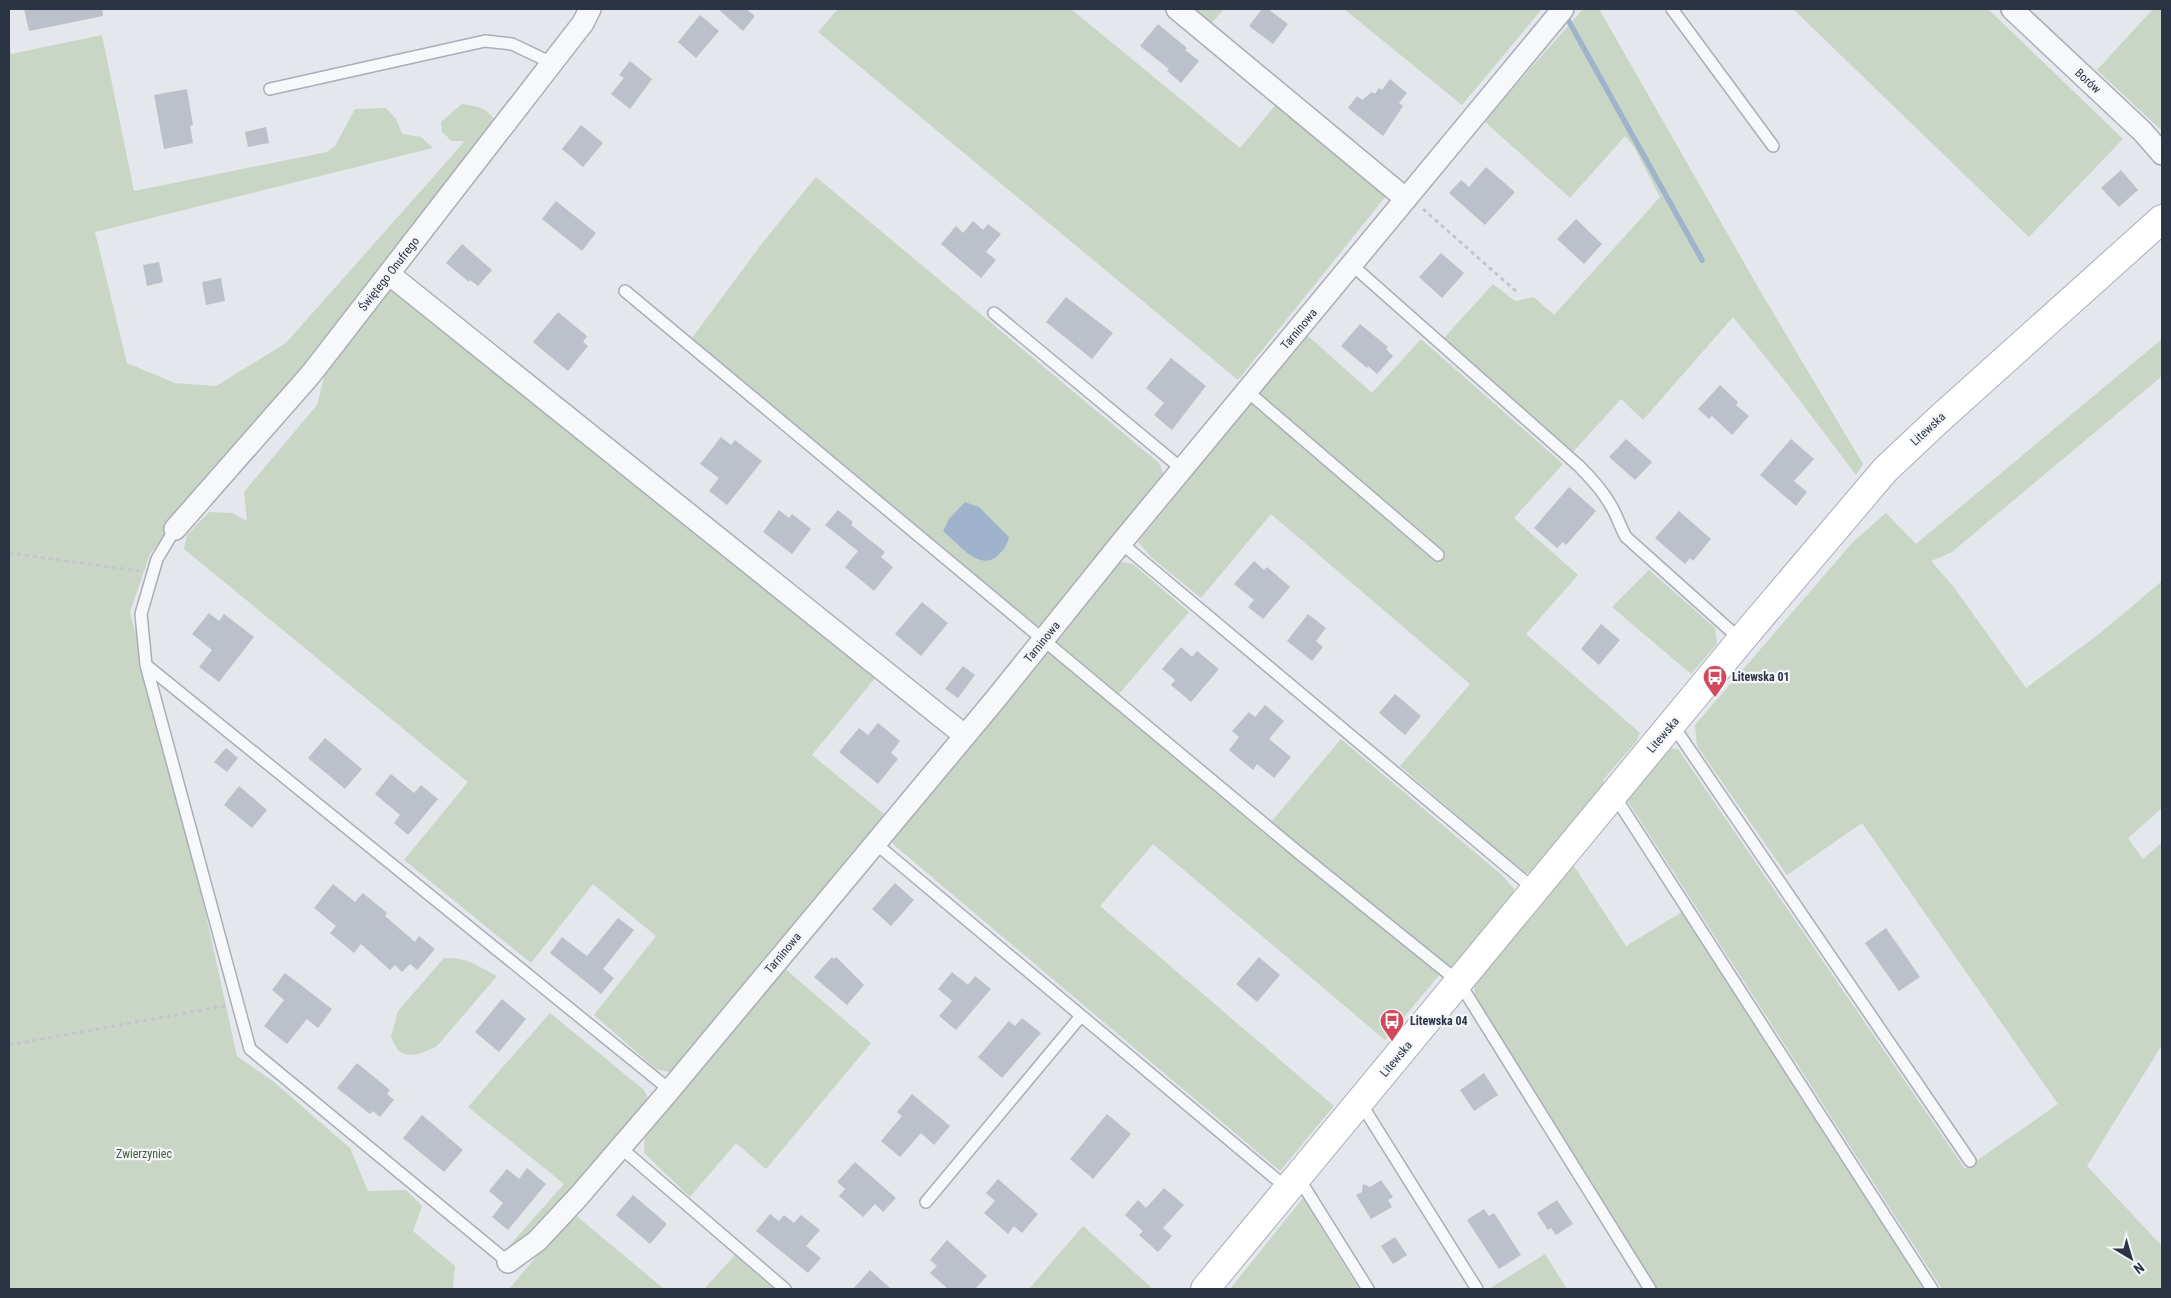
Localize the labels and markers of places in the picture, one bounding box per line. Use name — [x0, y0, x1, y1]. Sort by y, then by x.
bus stop icon: Litewska 01 — [1702, 664, 1728, 698]
place label: Litewska 01 — [1732, 670, 1790, 684]
bus stop icon: Litewska 04 — [1379, 1008, 1405, 1042]
place label: Litewska 04 — [1410, 1014, 1468, 1028]

